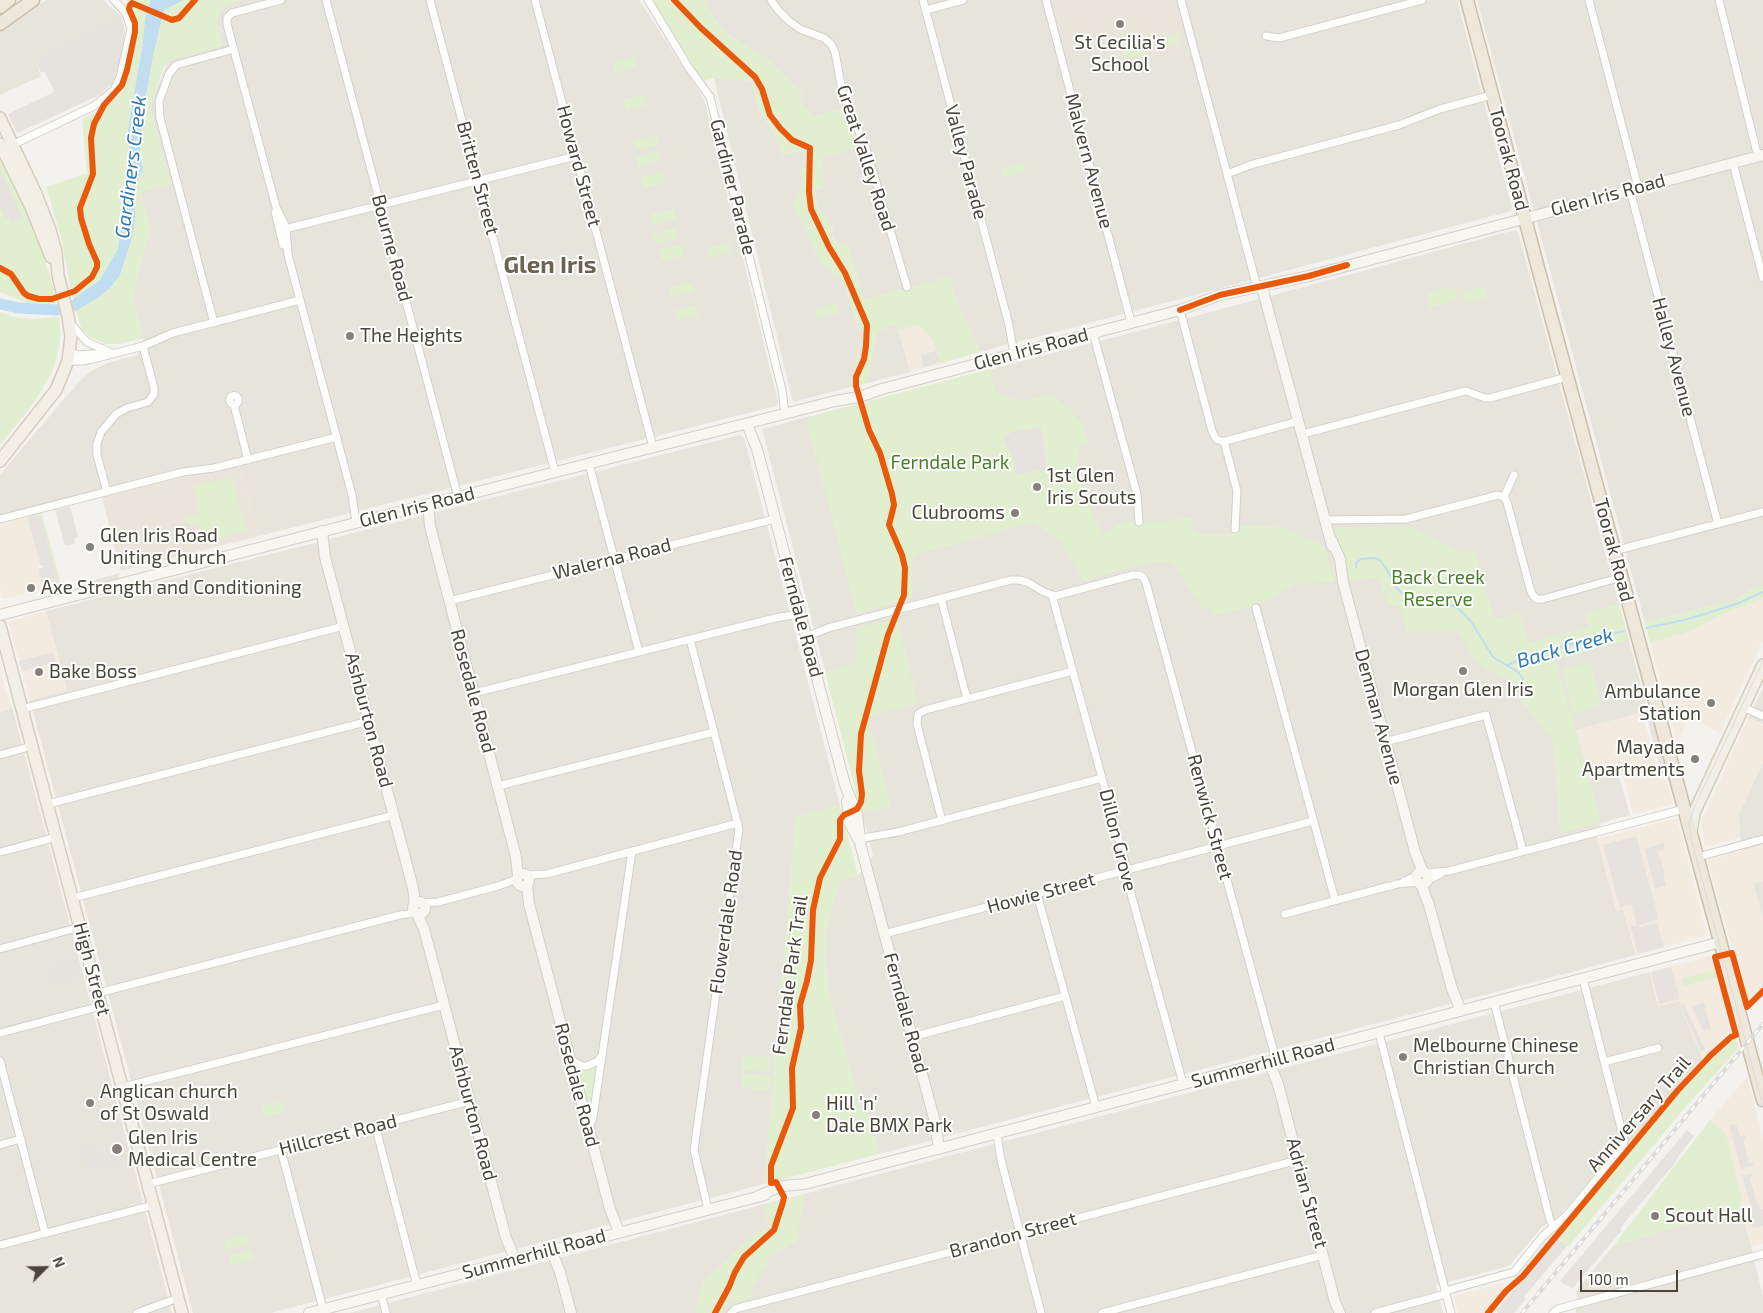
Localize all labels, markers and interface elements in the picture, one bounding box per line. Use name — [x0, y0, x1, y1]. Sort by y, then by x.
marker: St Cecilia's School — [1114, 18, 1126, 30]
place label: St Cecilia's School — [1074, 32, 1166, 76]
street label: Great Valley Road — [832, 82, 900, 234]
street label: Malvern Avenue — [1060, 91, 1118, 231]
water label: Gardiners Creek — [110, 94, 152, 240]
street label: Valley Parade — [940, 102, 992, 222]
street label: Howard Street — [552, 103, 606, 229]
street label: Toorak Road — [1484, 105, 1534, 213]
street label: Gardiner Parade — [705, 117, 761, 257]
street label: Britten Street — [452, 119, 504, 237]
street label: Glen Iris Road — [1548, 169, 1668, 221]
street label: Bourne Road — [367, 192, 417, 304]
district label: Glen Iris — [503, 251, 597, 279]
street label: Halley Avenue — [1647, 295, 1701, 419]
street label: Glen Iris Road — [971, 323, 1091, 375]
place label: The Heights — [360, 325, 463, 347]
marker: The Heights — [344, 330, 356, 342]
park label: Ferndale Park — [890, 452, 1010, 474]
place label: 1st Glen Iris Scouts — [1047, 465, 1137, 509]
marker: 1st Glen Iris Scouts — [1031, 481, 1043, 493]
street label: Glen Iris Road — [357, 482, 477, 532]
street label: Toorak Road — [1589, 496, 1639, 604]
place label: Clubrooms — [912, 502, 1005, 524]
marker: Clubrooms — [1009, 507, 1021, 519]
place label: Glen Iris Road Uniting Church — [100, 525, 227, 569]
street label: Walerna Road — [550, 533, 674, 585]
marker: Glen Iris Road Uniting Church — [84, 541, 96, 553]
street label: Ferndale Road — [774, 554, 828, 680]
park label: Back Creek Reserve — [1391, 567, 1485, 611]
place label: Axe Strength and Conditioning — [41, 577, 302, 599]
marker: Axe Strength and Conditioning — [25, 582, 37, 594]
water label: Back Creek — [1514, 623, 1616, 673]
street label: Rosedale Road — [445, 626, 501, 756]
street label: Denman Avenue — [1350, 646, 1408, 788]
street label: Ashburton Road — [340, 650, 398, 790]
place label: Bake Boss — [49, 661, 137, 683]
marker: Morgan Glen Iris — [1457, 665, 1469, 677]
marker: Bake Boss — [33, 666, 45, 678]
place label: Morgan Glen Iris — [1392, 679, 1534, 701]
place label: Ambulance Station — [1604, 681, 1701, 725]
marker: Ambulance Station — [1705, 697, 1717, 709]
place label: Mayada Apartments — [1582, 737, 1685, 781]
street label: Renwick Street — [1182, 752, 1238, 882]
marker: Mayada Apartments — [1689, 753, 1701, 765]
street label: Dillon Grove — [1094, 786, 1142, 894]
street label: Flowerdale Road — [705, 849, 747, 995]
street label: Howie Street — [984, 868, 1098, 918]
street label: Ferndale Park Trail — [768, 894, 812, 1056]
street label: High Street — [69, 920, 115, 1018]
street label: Ferndale Road — [879, 950, 933, 1076]
street label: Rosedale Road — [549, 1020, 605, 1150]
street label: Summerhill Road — [1189, 1033, 1337, 1093]
place label: Melbourne Chinese Christian Church — [1413, 1035, 1579, 1079]
street label: Ashburton Road — [444, 1043, 502, 1183]
marker: Melbourne Chinese Christian Church — [1397, 1051, 1409, 1063]
street label: Anniversary Trail — [1582, 1051, 1696, 1177]
place label: Anglican church of St Oswald — [100, 1081, 238, 1125]
place label: Hill 'n' Dale BMX Park — [826, 1093, 952, 1137]
marker: Anglican church of St Oswald — [84, 1097, 96, 1109]
street label: Hillcrest Road — [277, 1109, 399, 1161]
marker: Hill 'n' Dale BMX Park — [810, 1109, 822, 1121]
place label: Glen Iris Medical Centre — [128, 1127, 257, 1171]
street label: Adrian Street — [1281, 1135, 1333, 1251]
marker: Glen Iris Medical Centre — [110, 1142, 124, 1156]
place label: Scout Hall — [1665, 1205, 1752, 1227]
street label: Brandon Street — [947, 1207, 1079, 1263]
marker: Scout Hall — [1649, 1210, 1661, 1222]
street label: Summerhill Road — [460, 1224, 608, 1284]
north arrow — [20, 1243, 70, 1293]
text: N — [49, 1254, 69, 1270]
scale bar — [1583, 1260, 1680, 1292]
text: 100 m — [1588, 1270, 1629, 1288]

